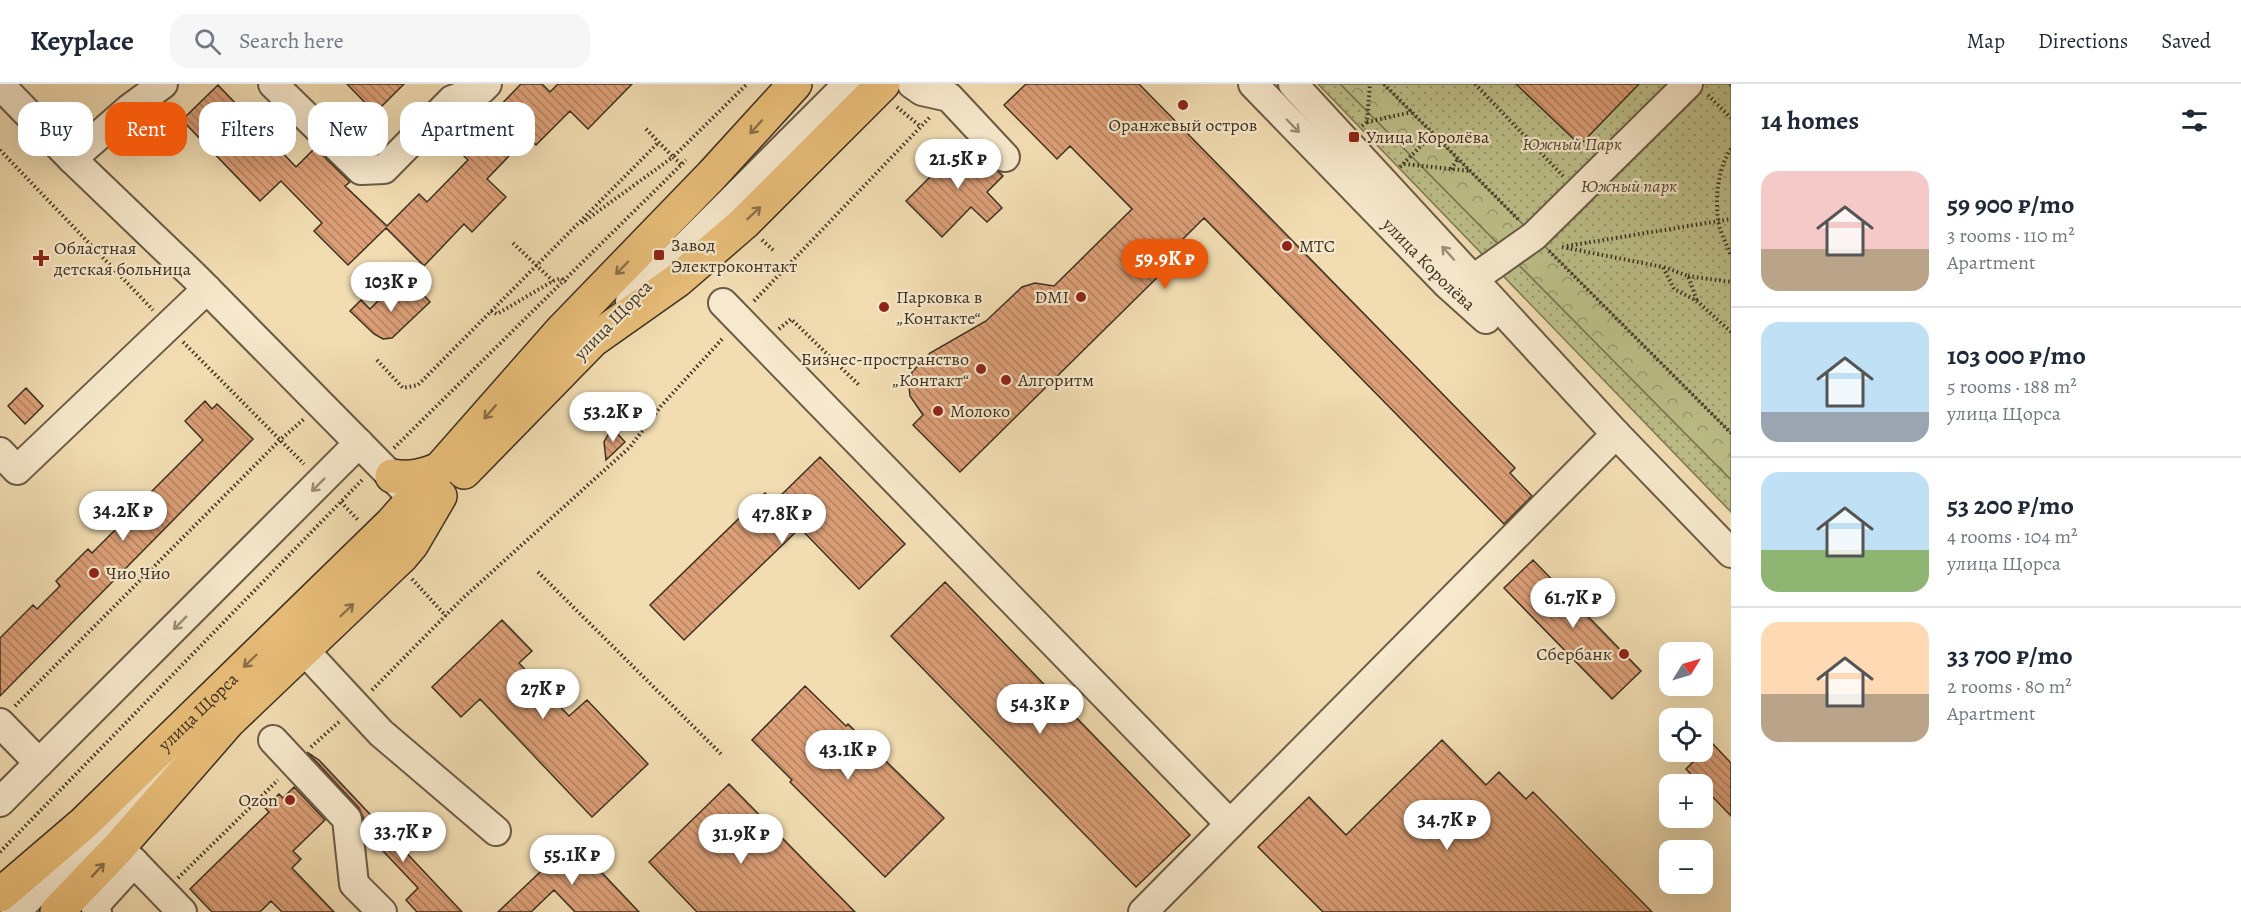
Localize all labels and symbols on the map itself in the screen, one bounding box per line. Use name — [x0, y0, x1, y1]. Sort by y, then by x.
marker: Оранжевый остров — [1176, 98, 1190, 112]
place label: Оранжевый остров — [1109, 113, 1257, 137]
one-way arrow — [749, 119, 763, 134]
one-way arrow — [1286, 119, 1300, 134]
place label: Улица Королёва — [1366, 125, 1490, 149]
marker: Улица Королёва — [1347, 130, 1361, 144]
park label: Южный Парк — [1522, 132, 1622, 156]
pin: 21.5K ₽ — [903, 139, 1013, 190]
park label: Южный парк — [1581, 174, 1677, 198]
one-way arrow — [746, 206, 761, 220]
street label: улица Королёва — [1377, 212, 1481, 316]
place label: Завод Электроконтакт — [671, 233, 797, 278]
place label: МТС — [1299, 234, 1335, 258]
place label: Областная детская больница — [53, 236, 192, 281]
pin: 59.9K ₽ — [1110, 239, 1220, 290]
marker: МТС — [1280, 239, 1294, 253]
one-way arrow — [1441, 245, 1455, 260]
marker: Завод Электроконтакт — [652, 248, 666, 262]
marker: Областная детская больница — [32, 249, 50, 267]
one-way arrow — [614, 261, 629, 276]
pin: 103K ₽ — [342, 262, 440, 313]
street label: улица Щорса — [568, 274, 658, 366]
place label: Парковка в „Контакте“ — [896, 285, 982, 330]
place label: DMI — [1035, 285, 1069, 309]
marker: DMI — [1074, 290, 1088, 304]
marker: Парковка в „Контакте“ — [877, 300, 891, 314]
place label: Бизнес-пространство „Контакт“ — [801, 347, 969, 392]
marker: Бизнес-пространство „Контакт“ — [974, 362, 988, 376]
place label: Алгоритм — [1017, 368, 1094, 392]
marker: Алгоритм — [999, 373, 1013, 387]
pin: 53.2K ₽ — [558, 392, 668, 443]
place label: Молоко — [950, 399, 1010, 423]
one-way arrow — [483, 404, 497, 419]
marker: Молоко — [931, 404, 945, 418]
one-way arrow — [311, 478, 326, 493]
pin: 34.2K ₽ — [68, 491, 178, 542]
pin: 47.8K ₽ — [727, 494, 837, 545]
place label: Чио Чио — [106, 561, 170, 585]
marker: Чио Чио — [87, 566, 101, 580]
pin: 61.7K ₽ — [1518, 578, 1628, 629]
one-way arrow — [339, 603, 354, 617]
one-way arrow — [173, 616, 188, 630]
place label: Сбербанк — [1536, 642, 1612, 666]
north arrow — [1659, 642, 1713, 696]
marker: Сбербанк — [1617, 647, 1631, 661]
one-way arrow — [243, 653, 258, 668]
street label: улица Щорса — [152, 667, 244, 757]
pin: 27K ₽ — [501, 669, 585, 720]
pin: 54.3K ₽ — [985, 684, 1095, 735]
pin: 43.1K ₽ — [793, 730, 903, 781]
place label: Ozon — [238, 788, 278, 812]
marker: Ozon — [283, 793, 297, 807]
pin: 34.7K ₽ — [1392, 800, 1502, 851]
pin: 33.7K ₽ — [348, 812, 458, 863]
pin: 31.9K ₽ — [686, 814, 796, 865]
pin: 55.1K ₽ — [517, 835, 627, 886]
one-way arrow — [90, 863, 104, 878]

